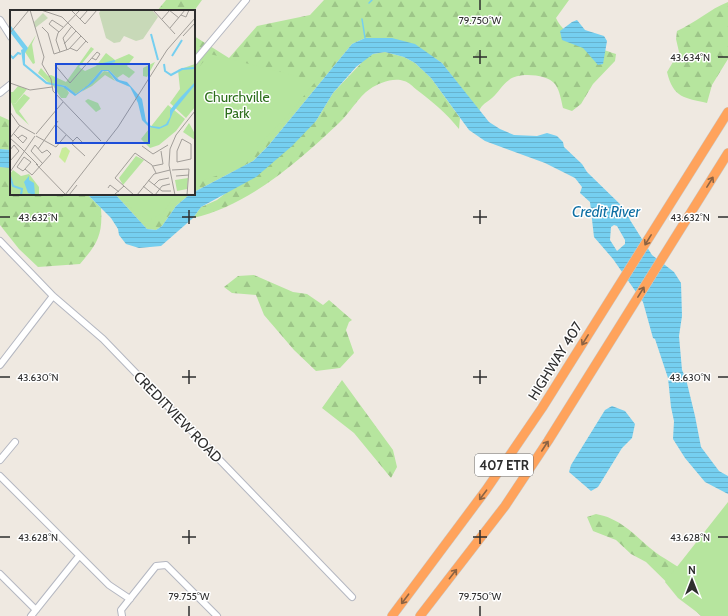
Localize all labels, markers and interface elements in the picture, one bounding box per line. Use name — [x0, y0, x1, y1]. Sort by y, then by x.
inset map — [10, 10, 195, 195]
text: 79.750°W — [459, 14, 502, 27]
text: 43.634°N — [670, 51, 710, 64]
park label: Churchville Park — [204, 88, 270, 122]
one-way arrow — [706, 177, 714, 188]
water label: Credit River — [572, 203, 641, 221]
text: 43.632°N — [18, 211, 58, 224]
text: 43.632°N — [670, 211, 710, 224]
one-way arrow — [644, 234, 652, 246]
one-way arrow — [638, 286, 646, 298]
street label: HIGHWAY 407 — [524, 318, 586, 404]
one-way arrow — [581, 334, 589, 346]
street label: CREDITVIEW ROAD — [130, 368, 226, 466]
text: 43.630°N — [17, 371, 59, 384]
text: 43.630°N — [669, 371, 711, 384]
one-way arrow — [541, 441, 549, 452]
road number: 407 ETR — [475, 454, 533, 476]
one-way arrow — [479, 489, 487, 500]
text: 43.628°N — [18, 531, 58, 544]
text: 43.628°N — [670, 531, 710, 544]
north arrow — [672, 560, 712, 600]
text: N — [688, 563, 696, 577]
one-way arrow — [448, 569, 457, 580]
text: 79.755°W — [169, 590, 210, 603]
text: 79.750°W — [459, 590, 502, 603]
one-way arrow — [401, 593, 409, 604]

